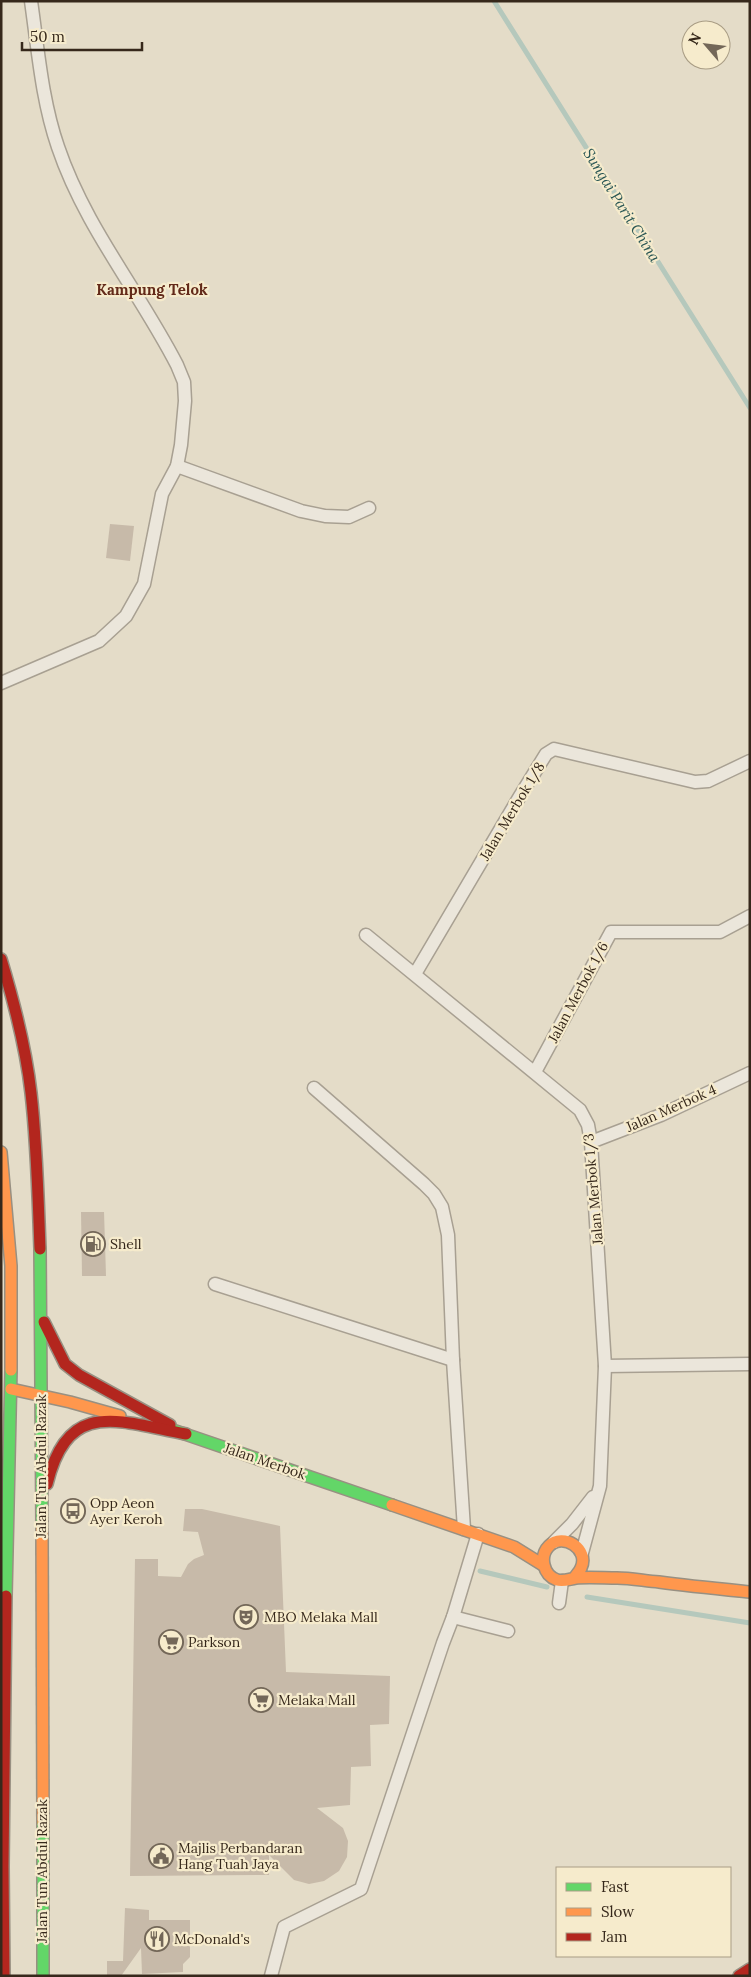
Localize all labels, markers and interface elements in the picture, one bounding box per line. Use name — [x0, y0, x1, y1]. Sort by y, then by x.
scale bar — [22, 20, 142, 52]
north arrow — [681, 20, 731, 70]
text: 50 m — [30, 27, 65, 46]
text: N — [684, 30, 705, 48]
water label: Sungai Parit China — [579, 145, 665, 266]
district label: Kampung Telok — [96, 280, 208, 299]
street label: Jalan Merbok 1/8 — [475, 758, 549, 864]
street label: Jalan Merbok 1/6 — [543, 938, 612, 1046]
street label: Jalan Merbok 4 — [622, 1080, 719, 1136]
street label: Jalan Merbok 1/3 — [579, 1132, 607, 1246]
fuel station icon: Shell — [80, 1231, 106, 1257]
place label: Shell — [110, 1235, 142, 1253]
street label: Jalan Tun Abdul Razak — [32, 1394, 50, 1539]
street label: Jalan Merbok — [221, 1438, 309, 1484]
place label: Opp Aeon Ayer Keroh — [89, 1494, 163, 1528]
bus stop icon: Opp Aeon Ayer Keroh — [60, 1498, 86, 1524]
theatre icon: MBO Melaka Mall — [233, 1604, 259, 1630]
place label: MBO Melaka Mall — [264, 1608, 378, 1626]
supermarket icon: Parkson — [158, 1629, 184, 1655]
place label: Parkson — [188, 1633, 241, 1651]
supermarket icon: Melaka Mall — [248, 1687, 274, 1713]
place label: Melaka Mall — [278, 1691, 356, 1709]
street label: Jalan Tun Abdul Razak — [33, 1799, 51, 1944]
place label: Majlis Perbandaran Hang Tuah Jaya — [178, 1839, 303, 1873]
public building icon: Majlis Perbandaran Hang Tuah Jaya — [148, 1843, 174, 1869]
legend — [556, 1867, 731, 1957]
text: Fast — [601, 1877, 629, 1896]
text: Slow — [601, 1902, 634, 1921]
restaurant icon: McDonald's — [144, 1926, 170, 1952]
text: Jam — [600, 1927, 628, 1946]
place label: McDonald's — [174, 1930, 250, 1948]

